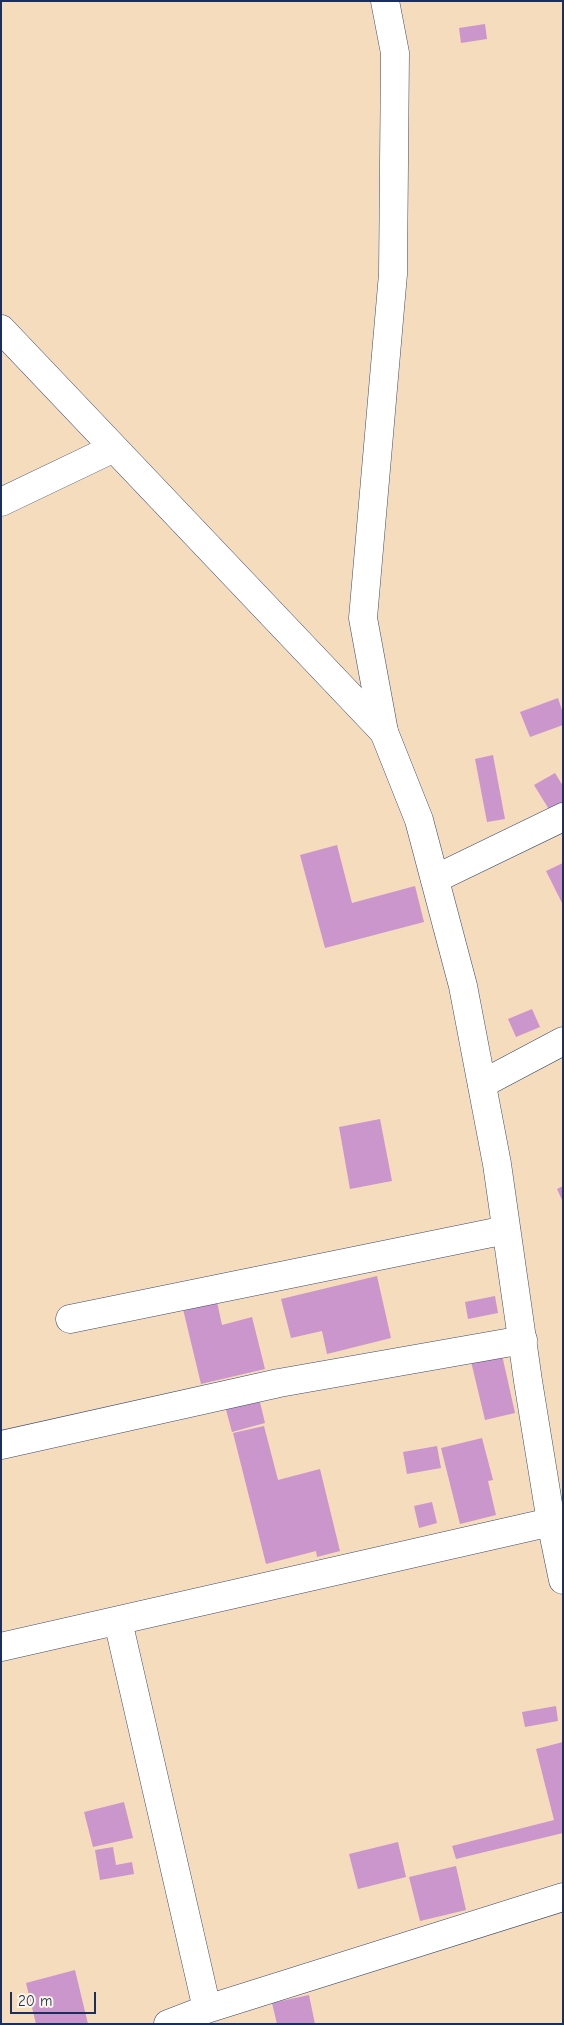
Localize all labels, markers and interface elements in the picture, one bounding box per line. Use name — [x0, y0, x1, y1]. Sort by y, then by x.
scale bar — [12, 1982, 99, 2014]
text: 20 m — [18, 1992, 52, 2010]

